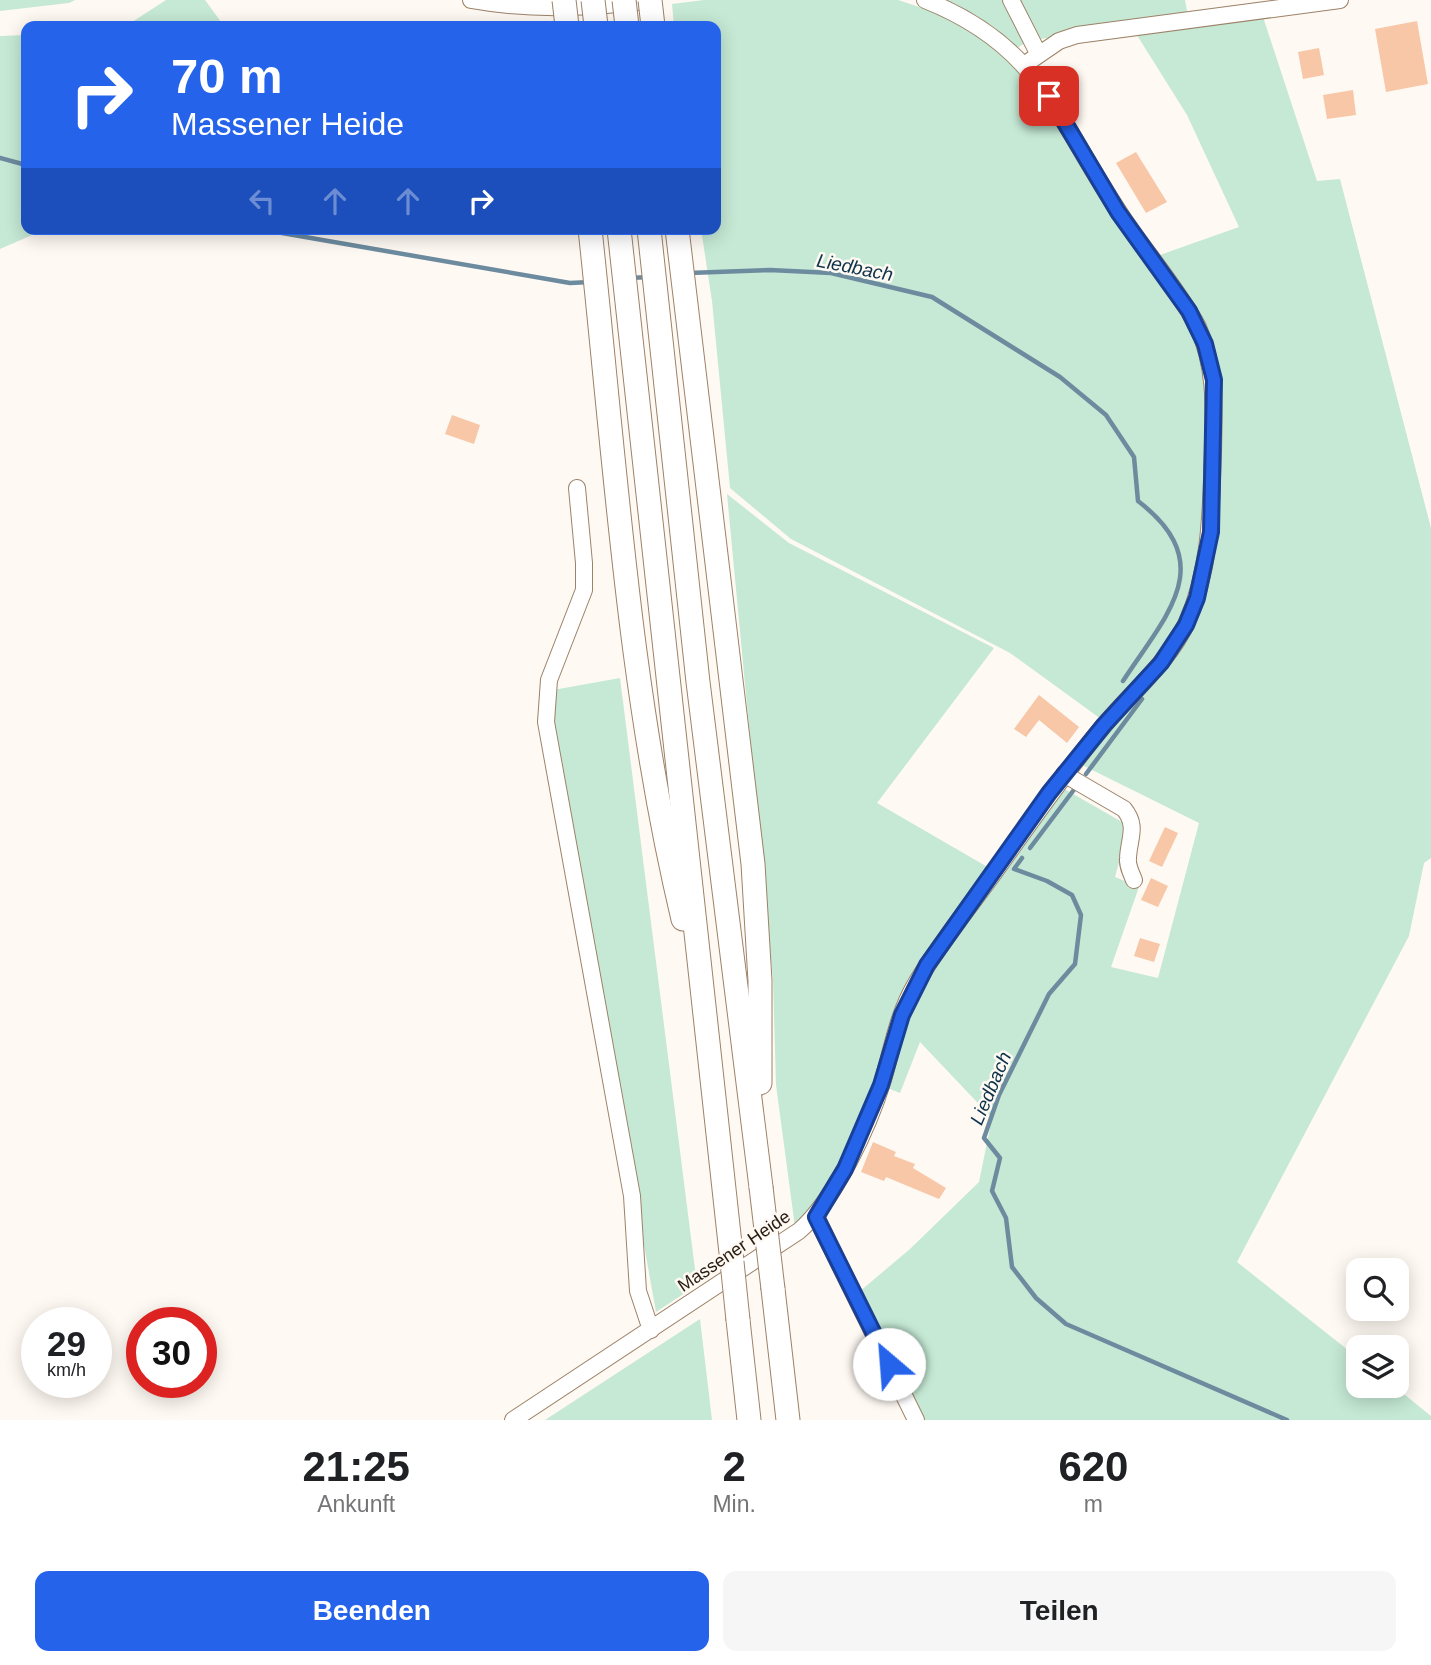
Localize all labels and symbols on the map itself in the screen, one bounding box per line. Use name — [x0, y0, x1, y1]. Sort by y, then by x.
pin — [1019, 66, 1079, 126]
water label: Liedbach — [815, 250, 895, 285]
water label: Liedbach — [966, 1049, 1015, 1128]
street label: Massener Heide — [674, 1206, 794, 1296]
speed limit sign: 30 — [126, 1307, 217, 1398]
position arrow — [852, 1327, 926, 1401]

